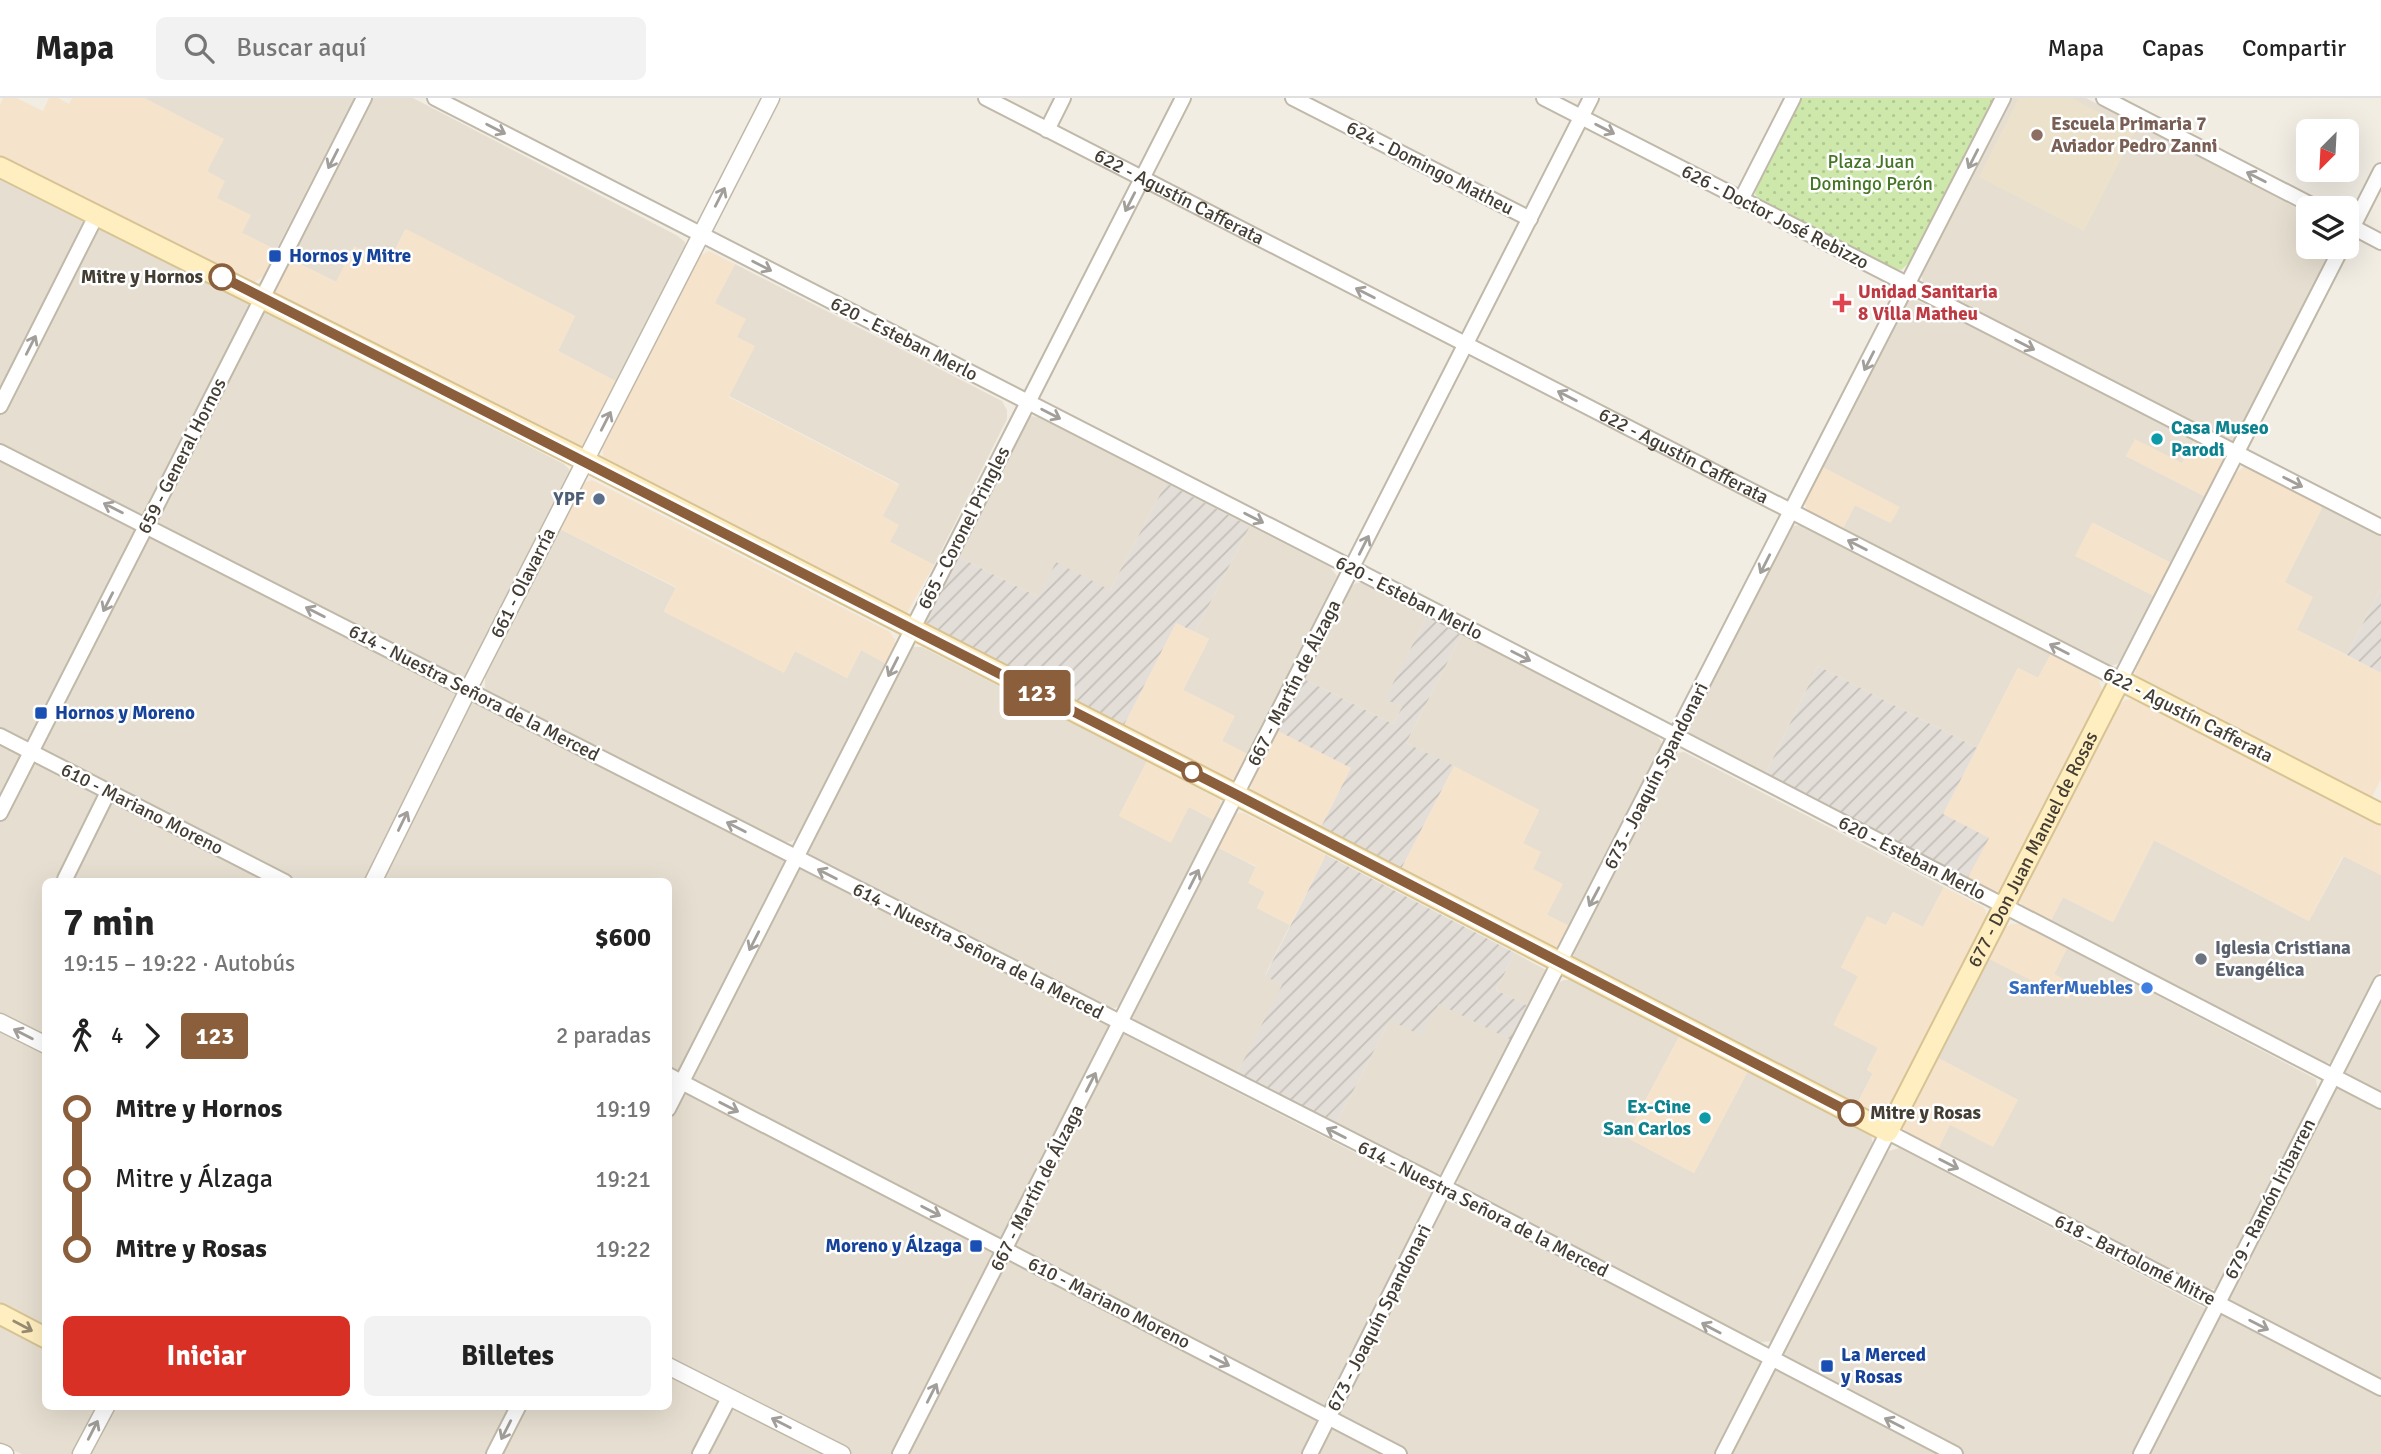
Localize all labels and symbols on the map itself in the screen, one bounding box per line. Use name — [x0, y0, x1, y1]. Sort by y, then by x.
place label: Escuela Primaria 7 Aviador Pedro Zanni — [2051, 112, 2218, 158]
street label: 624 - Domingo Matheu — [1342, 115, 1518, 221]
north arrow — [2296, 119, 2359, 182]
one-way arrow — [485, 123, 506, 137]
one-way arrow — [1594, 123, 1614, 137]
marker: Escuela Primaria 7 Aviador Pedro Zanni — [2029, 127, 2045, 143]
street label: 622 - Agustín Cafferata — [1090, 144, 1268, 251]
one-way arrow — [326, 148, 340, 169]
one-way arrow — [1965, 148, 1979, 169]
park label: Plaza Juan Domingo Perón — [1809, 150, 1933, 196]
street label: 626 - Doctor José Rebizzo — [1677, 159, 1873, 275]
one-way arrow — [2246, 169, 2267, 183]
one-way arrow — [714, 187, 728, 208]
one-way arrow — [1122, 191, 1136, 212]
place label: Hornos y Mitre — [289, 244, 411, 268]
marker: Hornos y Mitre — [267, 248, 283, 264]
one-way arrow — [751, 259, 772, 273]
marker: Mitre y Hornos — [209, 264, 235, 290]
place label: Mitre y Hornos — [81, 265, 203, 289]
place label: Unidad Sanitaria 8 Villa Matheu — [1858, 280, 1998, 326]
one-way arrow — [1355, 285, 1376, 299]
street label: 620 - Esteban Merlo — [826, 291, 982, 387]
marker: Unidad Sanitaria 8 Villa Matheu — [1832, 293, 1852, 313]
one-way arrow — [24, 335, 38, 356]
one-way arrow — [2014, 339, 2035, 352]
one-way arrow — [1861, 350, 1875, 371]
street label: 659 - General Hornos — [132, 374, 232, 538]
one-way arrow — [1557, 389, 1578, 403]
street label: 622 - Agustín Cafferata — [1595, 402, 1772, 510]
one-way arrow — [1040, 408, 1061, 422]
one-way arrow — [600, 411, 614, 432]
place label: Casa Museo Parodi — [2171, 416, 2269, 462]
marker: Casa Museo Parodi — [2149, 431, 2165, 447]
street label: 665 - Coronel Pringles — [913, 442, 1015, 614]
one-way arrow — [2282, 475, 2303, 489]
place label: YPF — [552, 487, 585, 511]
marker: YPF — [591, 491, 607, 507]
one-way arrow — [103, 501, 124, 515]
one-way arrow — [1243, 511, 1264, 525]
street label: 661 - Olavarría — [485, 524, 561, 642]
one-way arrow — [1358, 535, 1371, 556]
one-way arrow — [1847, 537, 1868, 551]
street label: 620 - Esteban Merlo — [1331, 550, 1487, 646]
one-way arrow — [1758, 553, 1772, 574]
one-way arrow — [101, 591, 114, 612]
street label: 667 - Martín de Álzaga — [1242, 596, 1346, 770]
one-way arrow — [305, 604, 326, 618]
street label: 614 - Nuestra Señora de la Merced — [345, 619, 603, 767]
one-way arrow — [2049, 642, 2070, 655]
one-way arrow — [1511, 649, 1531, 663]
one-way arrow — [885, 656, 899, 677]
street label: 622 - Agustín Cafferata — [2099, 662, 2277, 768]
line badge: 123 — [997, 670, 1077, 716]
street label: 673 - Joaquín Spandonari — [1598, 678, 1714, 874]
place label: Hornos y Moreno — [55, 701, 195, 725]
marker: Hornos y Moreno — [33, 705, 49, 721]
street label: 677 - Don Juan Manuel de Rosas — [1963, 727, 2104, 971]
street label: 610 - Mariano Moreno — [57, 758, 227, 860]
unlabelled marker — [1182, 762, 1202, 782]
street label: 620 - Esteban Merlo — [1834, 810, 1990, 906]
one-way arrow — [397, 811, 411, 832]
one-way arrow — [726, 820, 747, 834]
one-way arrow — [817, 867, 838, 881]
one-way arrow — [1188, 869, 1202, 890]
street label: 614 - Nuestra Señora de la Merced — [849, 877, 1107, 1025]
one-way arrow — [1586, 886, 1600, 907]
one-way arrow — [747, 930, 761, 951]
place label: Iglesia Cristiana Evangélica — [2215, 936, 2351, 982]
marker: Iglesia Cristiana Evangélica — [2193, 951, 2209, 967]
place label: SanferMuebles — [2009, 976, 2133, 1000]
marker: SanferMuebles — [2139, 980, 2155, 996]
one-way arrow — [13, 1026, 34, 1040]
one-way arrow — [1084, 1072, 1098, 1092]
place label: Ex-Cine San Carlos — [1603, 1095, 1691, 1141]
one-way arrow — [718, 1100, 739, 1114]
marker: Mitre y Rosas — [1838, 1100, 1864, 1126]
street label: 667 - Martín de Álzaga — [985, 1101, 1089, 1275]
place label: Mitre y Rosas — [1870, 1101, 1981, 1125]
marker: Ex-Cine San Carlos — [1697, 1110, 1713, 1126]
street label: 679 - Ramón Iribarren — [2219, 1114, 2321, 1284]
one-way arrow — [1326, 1125, 1346, 1139]
street label: 614 - Nuestra Señora de la Merced — [1354, 1135, 1612, 1283]
one-way arrow — [1938, 1157, 1959, 1171]
one-way arrow — [920, 1205, 941, 1219]
street label: 618 - Bartolomé Mitre — [2050, 1209, 2220, 1311]
street label: 673 - Joaquín Spandonari — [1321, 1220, 1437, 1416]
place label: Moreno y Álzaga — [825, 1234, 962, 1258]
marker: Moreno y Álzaga — [968, 1238, 984, 1254]
street label: 610 - Mariano Moreno — [1024, 1252, 1194, 1354]
one-way arrow — [2249, 1318, 2269, 1332]
one-way arrow — [12, 1320, 33, 1334]
one-way arrow — [1702, 1320, 1722, 1334]
place label: La Merced y Rosas — [1840, 1343, 1926, 1389]
one-way arrow — [1209, 1355, 1230, 1369]
marker: La Merced y Rosas — [1819, 1358, 1835, 1374]
one-way arrow — [925, 1383, 939, 1404]
one-way arrow — [1884, 1415, 1905, 1429]
one-way arrow — [771, 1416, 792, 1430]
one-way arrow — [498, 1420, 512, 1440]
one-way arrow — [87, 1421, 101, 1441]

